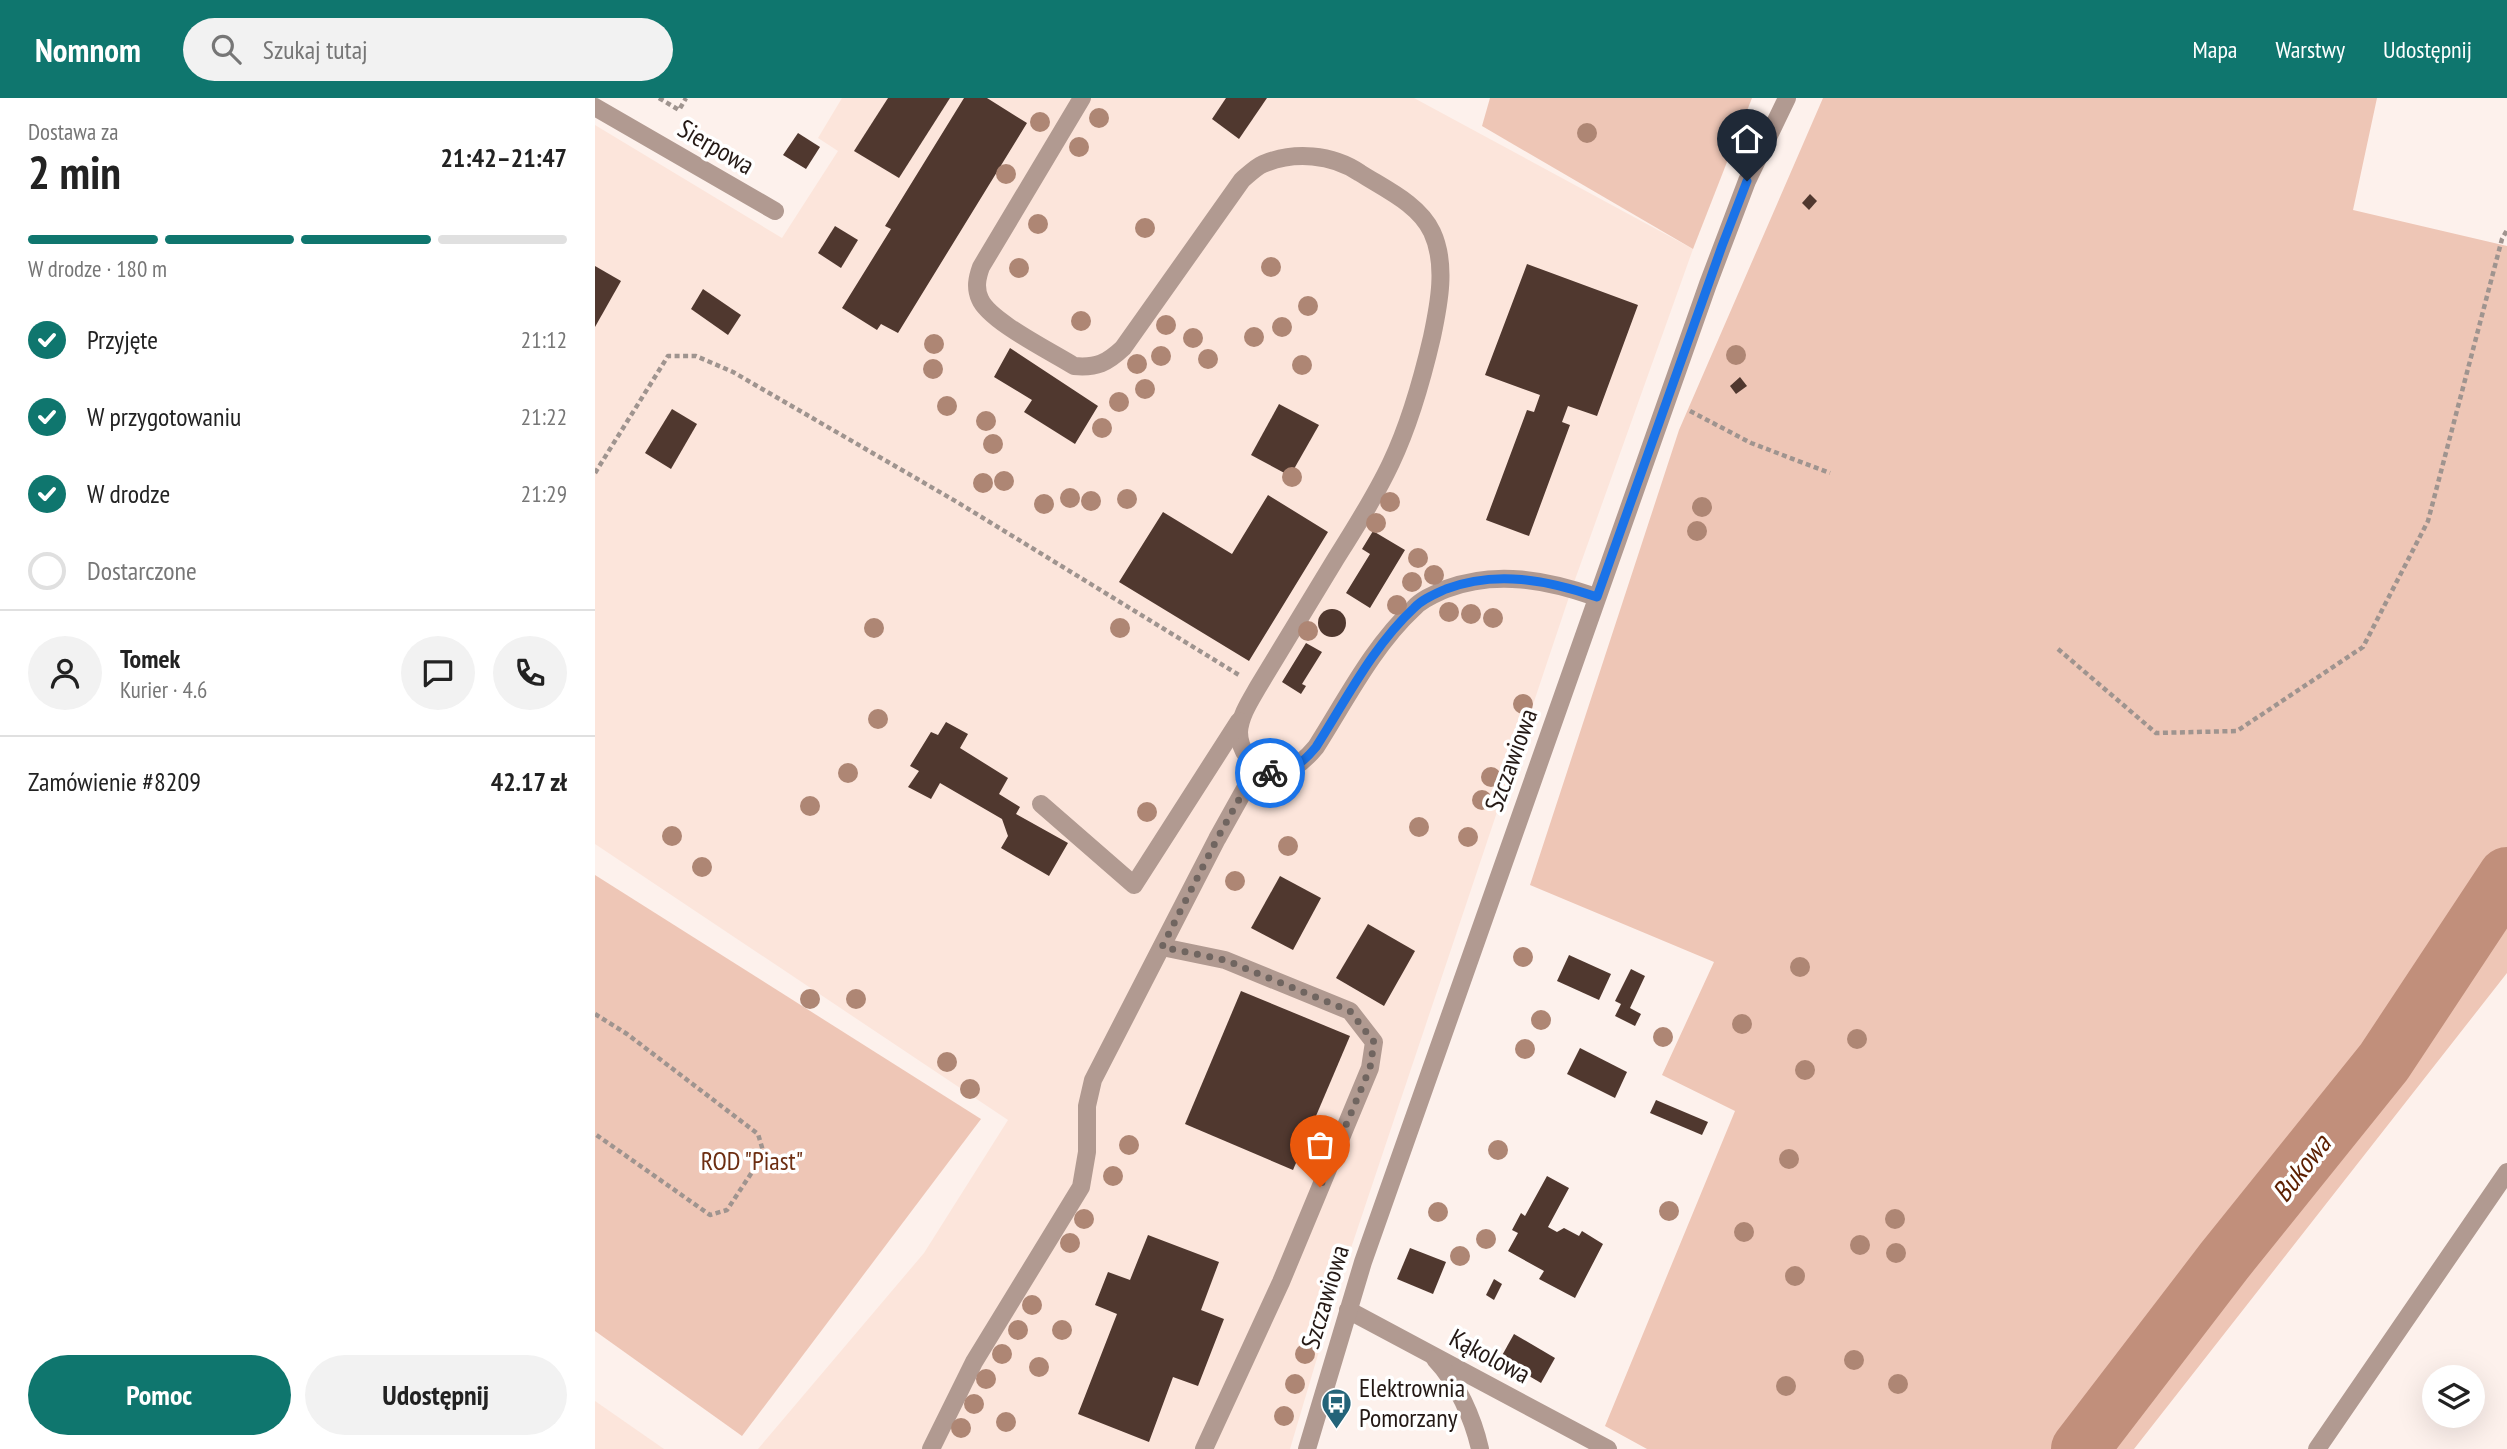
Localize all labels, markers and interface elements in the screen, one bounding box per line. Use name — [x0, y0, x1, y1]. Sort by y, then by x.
search box — [183, 18, 673, 81]
text: Nomnom — [35, 28, 141, 71]
icon: search — [207, 30, 245, 68]
text: Szukaj tutaj — [263, 33, 368, 66]
text: Mapa — [2193, 34, 2237, 65]
text: Warstwy — [2275, 34, 2345, 65]
text: Udostępnij — [2383, 34, 2472, 65]
pin — [1717, 109, 1777, 181]
street label: Sierpowa — [672, 112, 760, 182]
text: Dostawa za — [28, 117, 118, 146]
icon: home — [1728, 120, 1766, 158]
text: 21:42–21:47 — [440, 141, 567, 174]
text: 2 min — [28, 142, 121, 202]
text: W drodze · 180 m — [28, 254, 167, 283]
icon: check — [28, 321, 66, 359]
text: Przyjęte — [87, 323, 158, 356]
text: 21:12 — [521, 325, 567, 354]
icon: check — [28, 398, 66, 436]
text: W przygotowaniu — [87, 400, 241, 433]
text: 21:22 — [521, 402, 567, 431]
icon: check — [28, 475, 66, 513]
text: W drodze — [87, 477, 170, 510]
text: 21:29 — [521, 479, 567, 508]
text: Dostarczone — [87, 554, 197, 587]
button: person — [28, 636, 102, 710]
button: chat — [401, 636, 475, 710]
button: phone — [493, 636, 567, 710]
text: Tomek — [120, 642, 180, 675]
text: Kurier · 4.6 — [120, 675, 207, 704]
street label: Szczawiowa — [1477, 704, 1544, 816]
courier — [1235, 738, 1305, 808]
icon: bike — [1251, 754, 1289, 792]
text: Zamówienie #8209 — [28, 765, 201, 798]
text: 42.17 zł — [491, 765, 567, 798]
pin — [1290, 1115, 1350, 1187]
water label: Bukowa — [2263, 1125, 2340, 1209]
icon: bag — [1301, 1126, 1339, 1164]
park label: ROD "Piast" — [701, 1144, 803, 1177]
street label: Szczawiowa — [1293, 1241, 1356, 1353]
street label: Kąkolowa — [1444, 1321, 1536, 1390]
button: Pomoc — [28, 1355, 291, 1435]
button: Udostępnij — [305, 1355, 567, 1435]
map controls — [2422, 1365, 2485, 1428]
button: layers — [2422, 1365, 2485, 1428]
place label: Elektrownia Pomorzany — [1359, 1371, 1465, 1434]
bus stop icon: Elektrownia Pomorzany — [1319, 1386, 1353, 1430]

